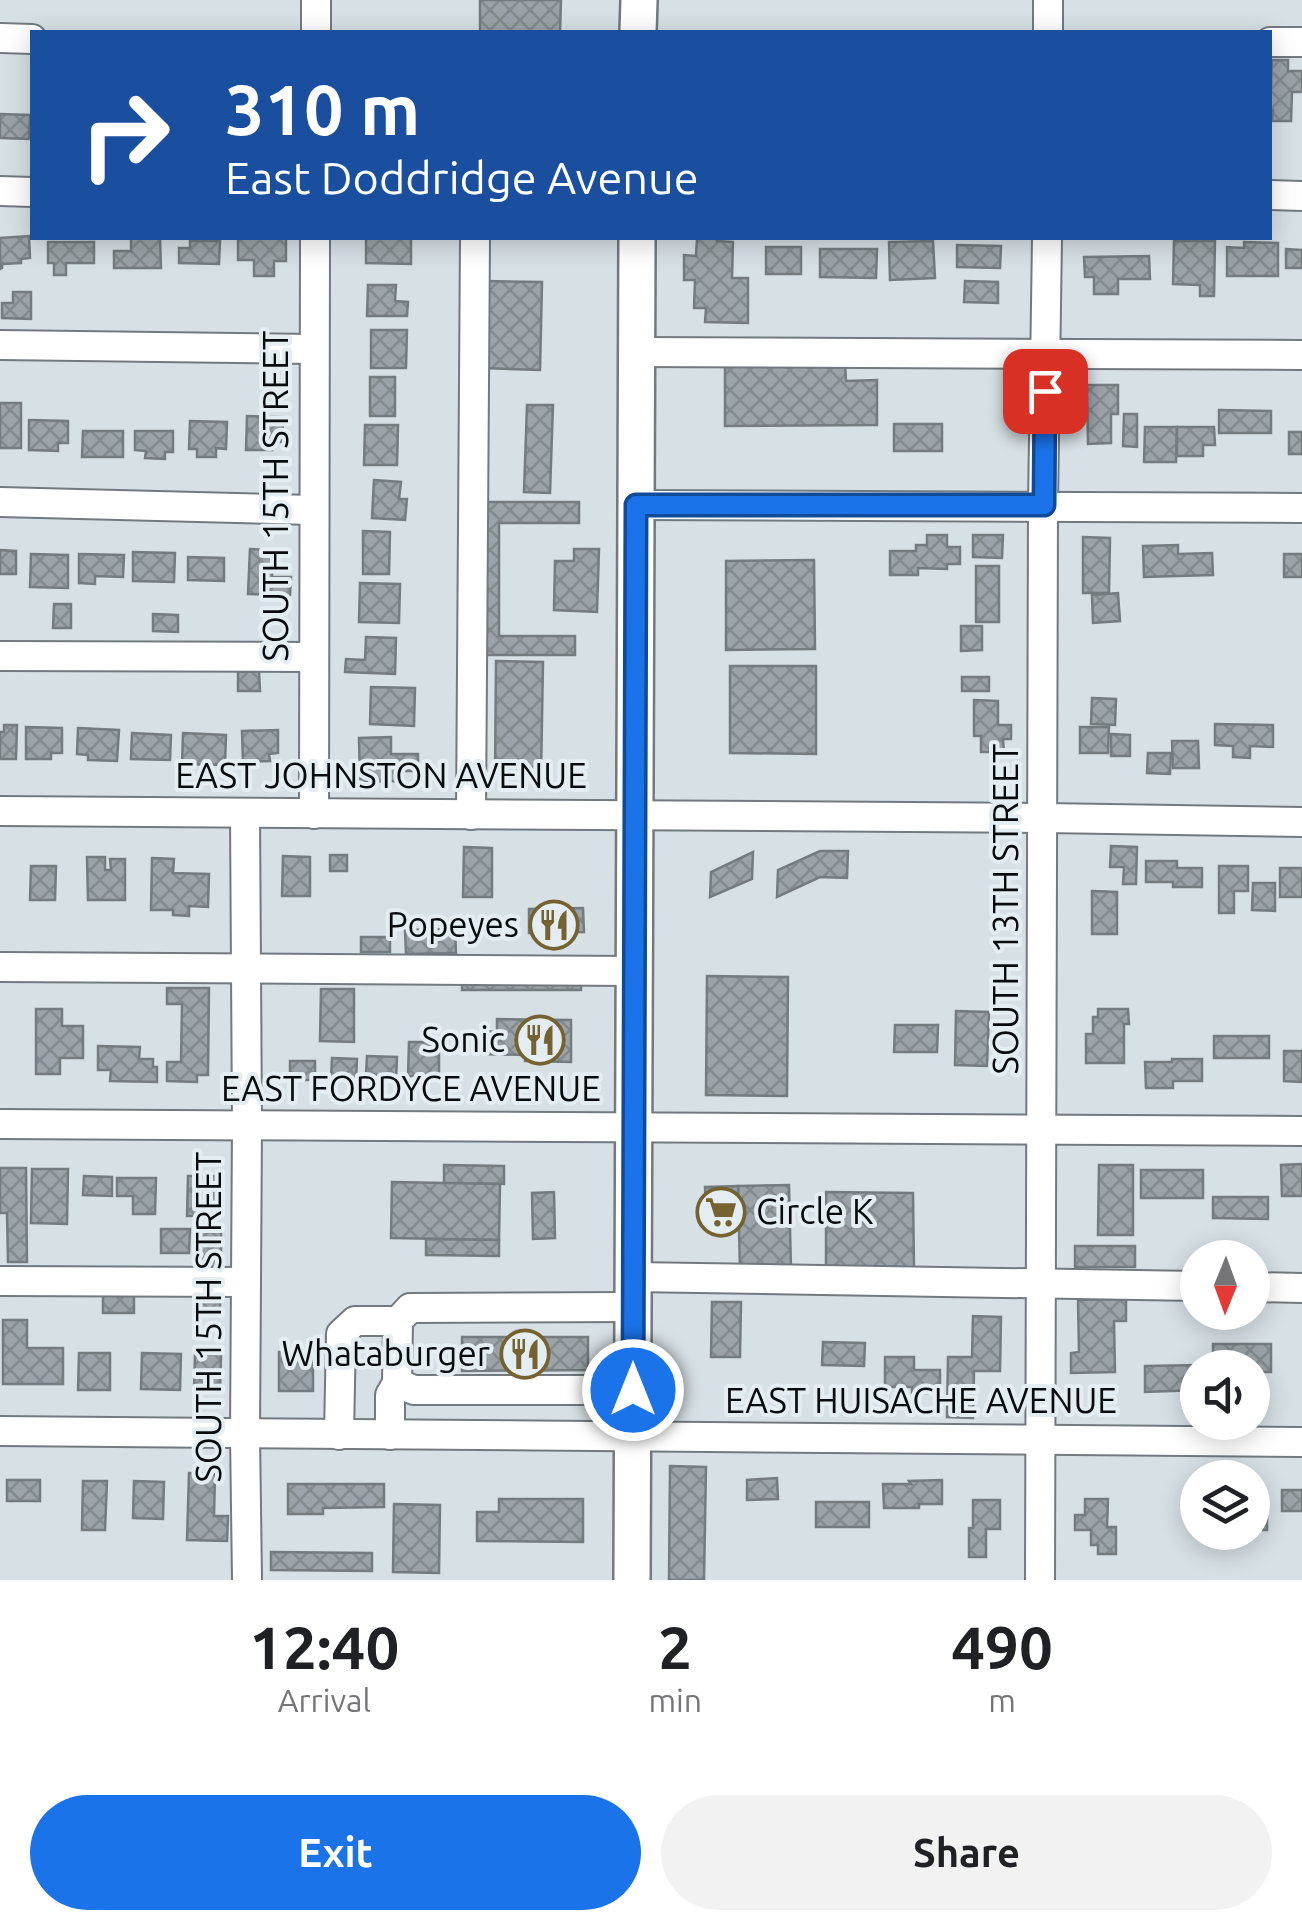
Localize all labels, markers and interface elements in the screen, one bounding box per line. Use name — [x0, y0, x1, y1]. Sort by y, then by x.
icon: right — [60, 70, 190, 200]
text: 310 m — [225, 70, 420, 148]
text: East Doddridge Avenue — [225, 152, 699, 203]
street label: SOUTH 15TH STREET — [255, 331, 295, 661]
pin — [1003, 349, 1088, 434]
icon: arrive — [1018, 364, 1073, 419]
street label: SOUTH 13TH STREET — [985, 744, 1025, 1074]
street label: EAST JOHNSTON AVENUE — [175, 755, 587, 795]
restaurant icon: Popeyes — [528, 899, 580, 951]
place label: Popeyes — [387, 904, 519, 944]
restaurant icon: Sonic — [514, 1014, 566, 1066]
place label: Sonic — [421, 1019, 505, 1059]
street label: EAST FORDYCE AVENUE — [221, 1068, 601, 1108]
street label: SOUTH 15TH STREET — [188, 1152, 228, 1482]
supermarket icon: Circle K — [695, 1186, 747, 1238]
place label: Circle K — [756, 1191, 873, 1231]
north arrow — [1180, 1240, 1270, 1330]
map controls — [1180, 1240, 1270, 1550]
restaurant icon: Whataburger — [499, 1328, 551, 1380]
place label: Whataburger — [282, 1333, 490, 1373]
position arrow — [581, 1338, 685, 1442]
button: sound — [1180, 1350, 1270, 1440]
street label: EAST HUISACHE AVENUE — [725, 1380, 1117, 1420]
button: layers — [1180, 1460, 1270, 1550]
text: 12:40 — [249, 1613, 399, 1680]
text: 2 — [658, 1613, 692, 1680]
text: 490 — [951, 1613, 1053, 1680]
text: Arrival — [278, 1682, 371, 1718]
text: min — [648, 1682, 702, 1718]
text: m — [988, 1682, 1016, 1718]
button: Exit — [30, 1795, 641, 1910]
button: Share — [661, 1795, 1272, 1910]

